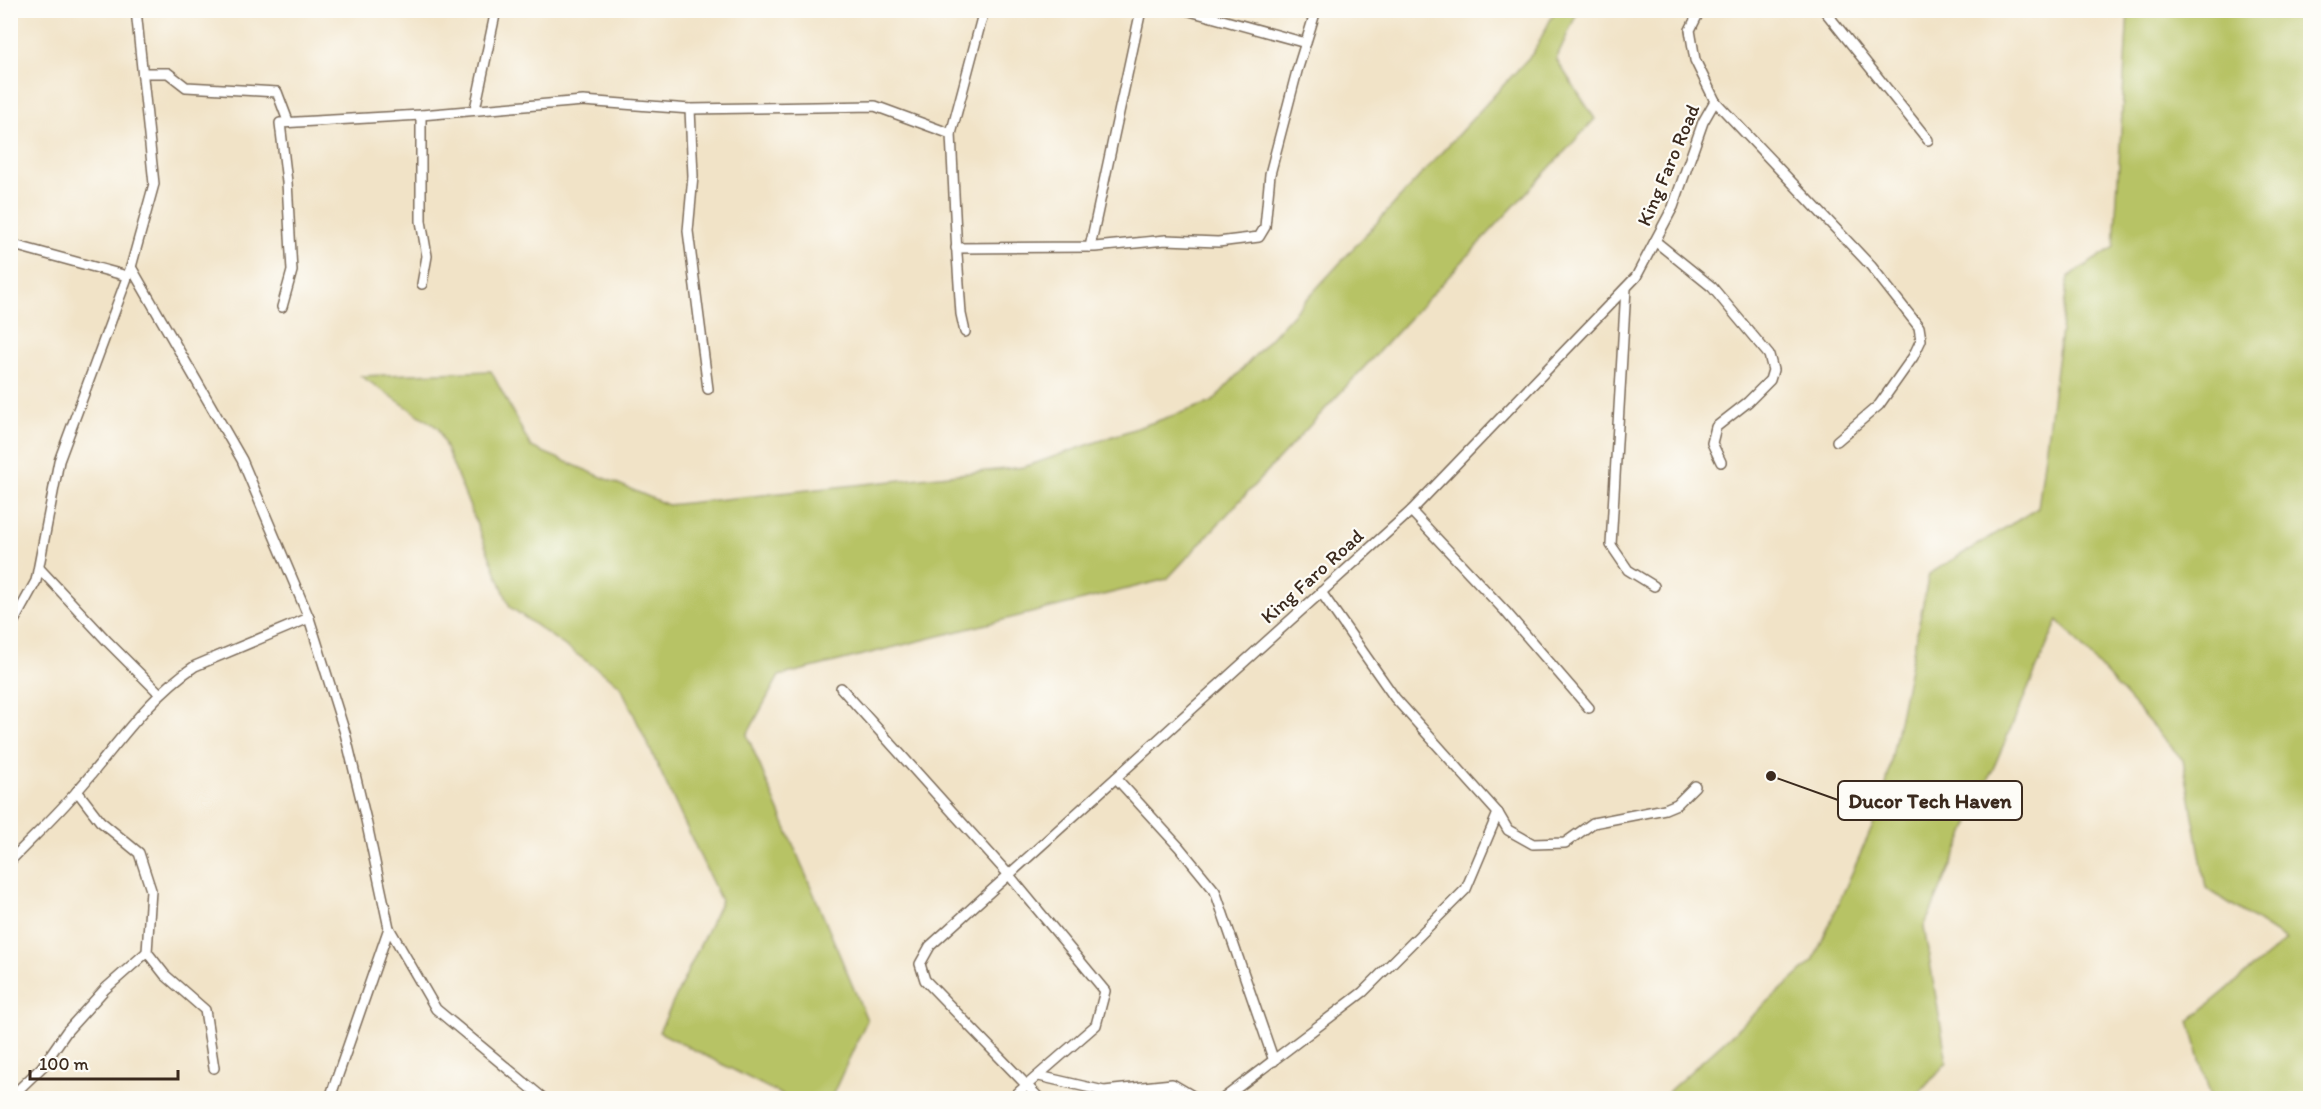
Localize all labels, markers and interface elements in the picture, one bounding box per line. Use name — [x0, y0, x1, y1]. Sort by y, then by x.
street label: King Faro Road — [1632, 100, 1704, 230]
street label: King Faro Road — [1256, 524, 1368, 628]
callout: Ducor Tech Haven — [1838, 781, 2022, 820]
text: Ducor Tech Haven — [1848, 788, 2012, 813]
scale bar — [30, 1043, 178, 1081]
text: 100 m — [39, 1053, 89, 1075]

